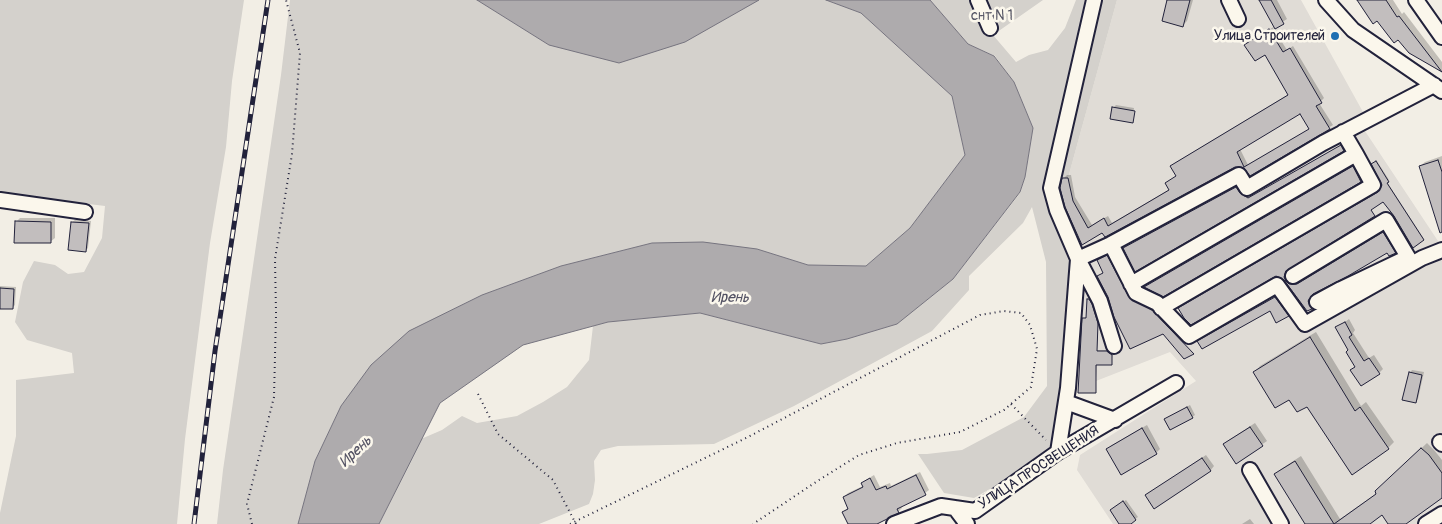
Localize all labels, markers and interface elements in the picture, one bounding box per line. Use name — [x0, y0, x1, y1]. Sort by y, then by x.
park label: снт N 1 — [971, 8, 1013, 24]
place label: Улица Строителей — [1214, 28, 1325, 44]
marker: Улица Строителей — [1329, 30, 1341, 42]
water label: Ирень — [711, 289, 749, 307]
street label: УЛИЦА ПРОСВЕЩЕНИЯ — [976, 423, 1102, 513]
water label: Ирень — [336, 433, 376, 471]

